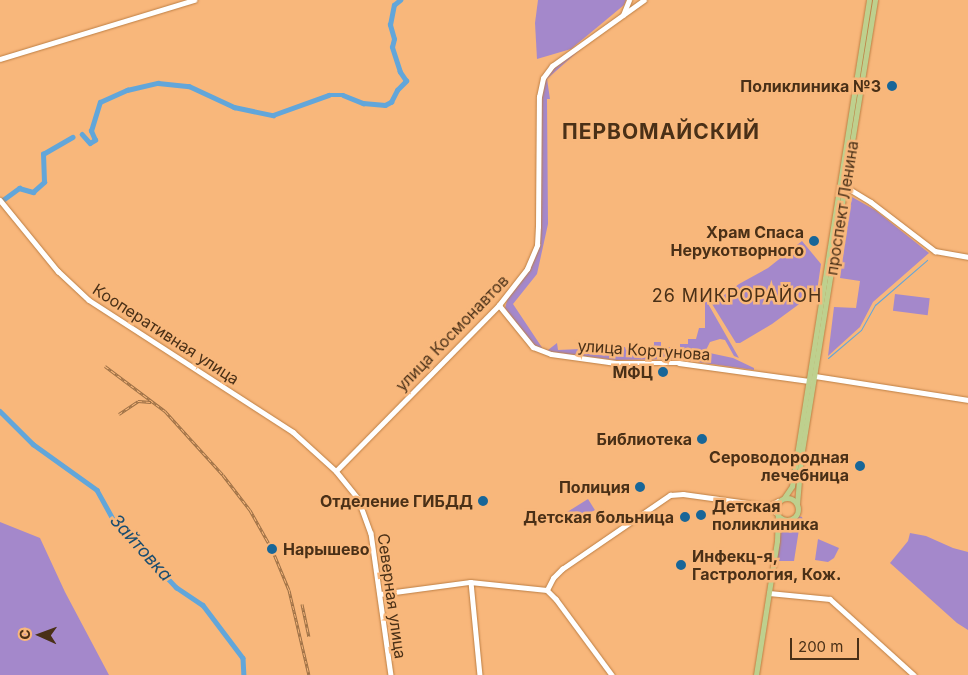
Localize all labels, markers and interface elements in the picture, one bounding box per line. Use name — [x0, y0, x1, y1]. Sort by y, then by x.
place label: Поликлиника №3 — [740, 76, 881, 96]
marker: Поликлиника №3 — [885, 79, 899, 93]
district label: ПЕРВОМАЙСКИЙ — [560, 119, 762, 145]
street label: проспект Ленина — [822, 139, 862, 277]
place label: Храм Спаса Нерукотворного — [670, 222, 804, 260]
marker: Храм Спаса Нерукотворного — [808, 235, 820, 247]
street label: улица Космонавтов — [392, 271, 512, 395]
street label: Кооперативная улица — [89, 280, 243, 388]
district label: 26 МИКРОРАЙОН — [650, 285, 824, 307]
street label: улица Кортунова — [577, 336, 711, 364]
place label: МФЦ — [612, 362, 653, 382]
marker: МФЦ — [657, 366, 669, 378]
place label: Библиотека — [597, 429, 692, 449]
marker: Библиотека — [696, 433, 708, 445]
place label: Сероводородная лечебница — [709, 447, 849, 485]
marker: Сероводородная лечебница — [853, 459, 867, 473]
place label: Полиция — [559, 477, 630, 497]
marker: Полиция — [634, 481, 646, 493]
place label: Отделение ГИБДД — [320, 491, 473, 511]
marker: Отделение ГИБДД — [477, 495, 489, 507]
place label: Детская поликлиника — [712, 496, 819, 534]
place label: Детская больница — [523, 507, 674, 527]
marker: Детская поликлиника — [694, 508, 708, 522]
water label: Зайтовка — [105, 510, 177, 586]
marker: Детская больница — [678, 510, 692, 524]
street label: Северная улица — [374, 532, 410, 660]
place label: Нарышево — [283, 539, 370, 559]
marker: Нарышево — [265, 542, 279, 556]
place label: Инфекц-я, Гастрология, Кож. — [692, 546, 842, 584]
marker: Инфекц-я, Гастрология, Кож. — [674, 558, 688, 572]
north arrow — [15, 610, 65, 660]
scale bar — [793, 628, 862, 660]
text: С — [16, 629, 33, 640]
text: 200 m — [798, 637, 843, 656]

